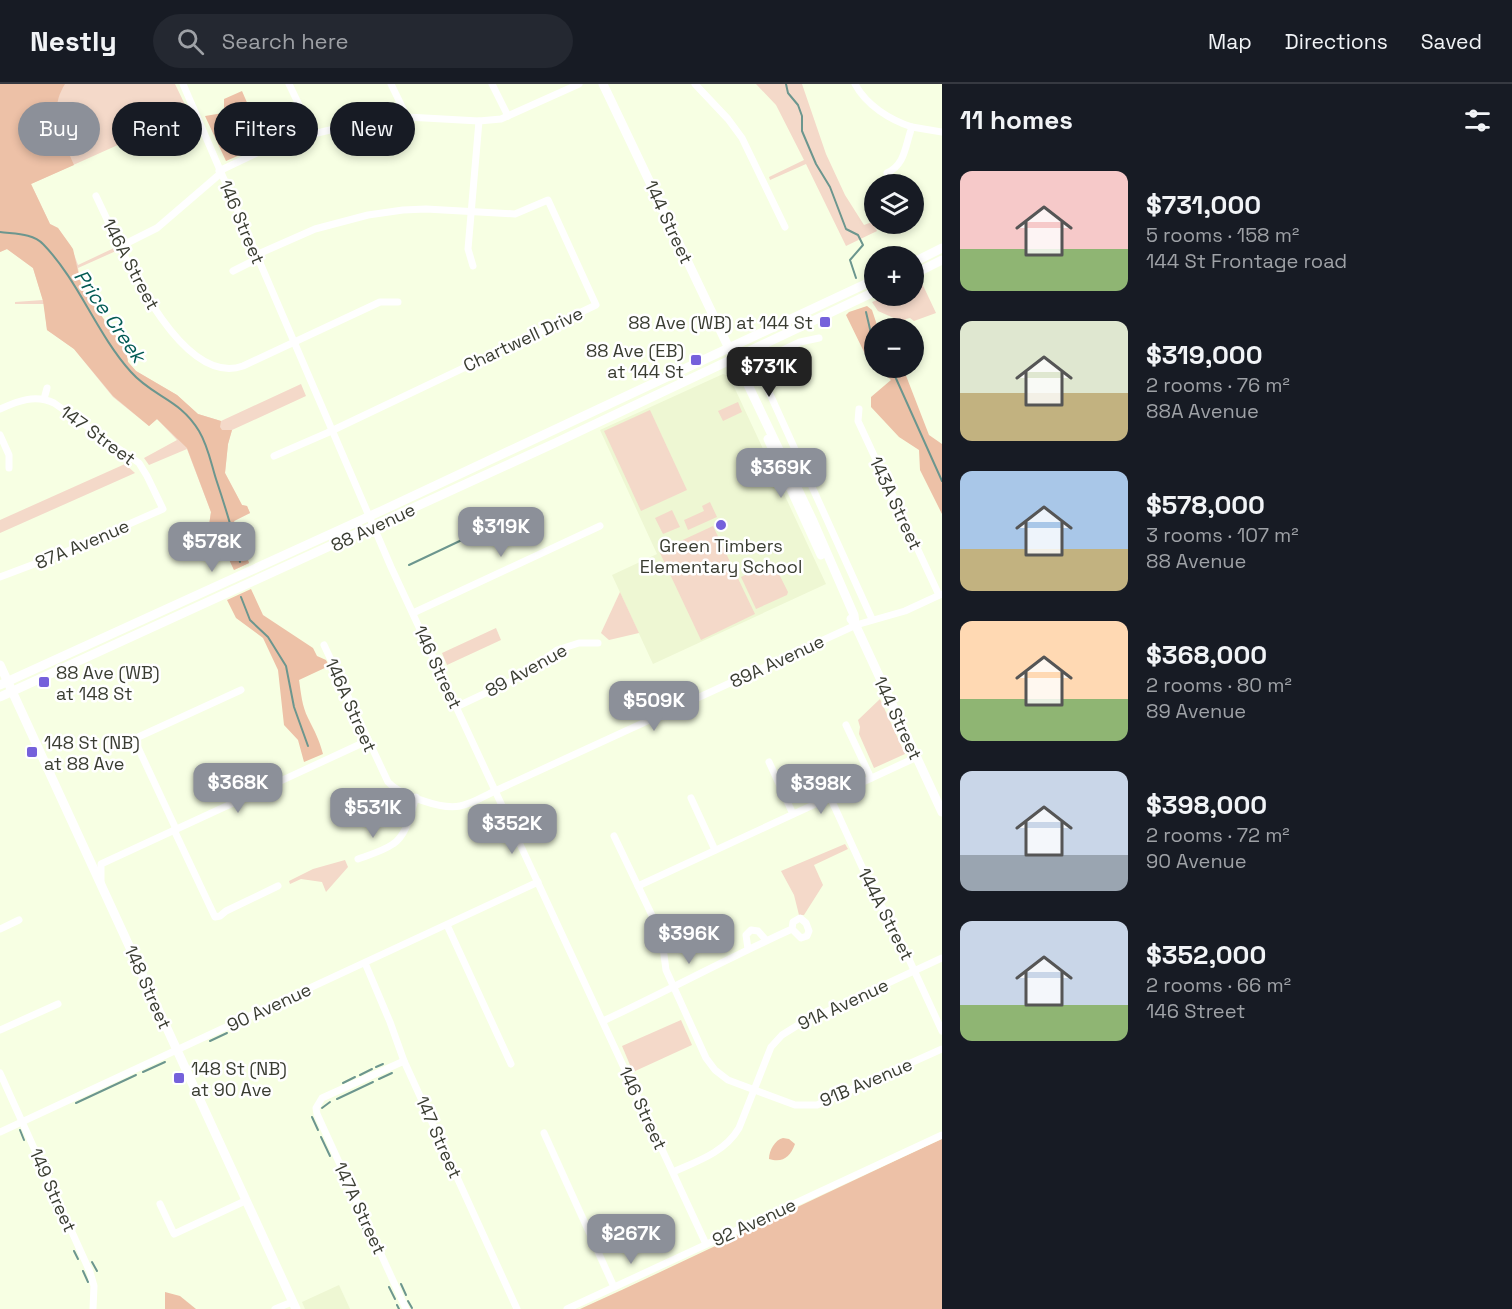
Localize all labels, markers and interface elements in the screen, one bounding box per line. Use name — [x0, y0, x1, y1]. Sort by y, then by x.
search box — [153, 14, 573, 68]
text: Nestly — [30, 23, 117, 59]
icon: search — [174, 25, 207, 58]
text: Search here — [222, 27, 349, 55]
text: Map — [1208, 28, 1252, 55]
text: Directions — [1285, 28, 1388, 55]
text: Saved — [1421, 28, 1482, 55]
chip: Buy — [18, 102, 100, 156]
chip: Rent — [112, 102, 202, 156]
chip: Filters — [214, 102, 318, 156]
chip: New — [330, 102, 415, 156]
text: 11 homes — [960, 103, 1073, 137]
icon: filters — [1461, 104, 1494, 137]
map controls — [864, 174, 924, 378]
button: layers — [864, 174, 924, 234]
street label: 146 Street — [214, 176, 270, 268]
street label: 144 Street — [640, 177, 698, 267]
text: $731,000 — [1146, 188, 1261, 222]
icon: home — [1008, 195, 1080, 267]
street label: 146A Street — [97, 214, 165, 314]
text: 5 rooms · 158 m² — [1146, 222, 1299, 248]
button: + — [864, 246, 924, 306]
text: 144 St Frontage road — [1146, 248, 1347, 274]
water label: Price Creek — [68, 264, 153, 369]
street label: Chartwell Drive — [459, 301, 587, 377]
place label: 88 Ave (WB) at 144 St — [628, 311, 813, 334]
marker: 88 Ave (WB) at 144 St — [818, 315, 832, 329]
button: − — [864, 318, 924, 378]
text: $319,000 — [1146, 338, 1263, 372]
place label: 88 Ave (EB) at 144 St — [586, 339, 684, 383]
icon: home — [1008, 345, 1080, 417]
pin: $731K — [727, 347, 811, 398]
marker: 88 Ave (EB) at 144 St — [689, 353, 703, 367]
text: $731K — [741, 353, 797, 379]
text: 2 rooms · 76 m² — [1146, 372, 1290, 398]
text: 88A Avenue — [1146, 398, 1259, 424]
street label: 147 Street — [56, 400, 140, 470]
pin: $369K — [739, 448, 823, 499]
street label: 143A Street — [864, 453, 928, 553]
text: $369K — [750, 454, 812, 480]
text: $578,000 — [1146, 488, 1265, 522]
icon: home — [1008, 495, 1080, 567]
street label: 88 Avenue — [327, 497, 419, 557]
pin: $319K — [459, 507, 543, 558]
text: $319K — [472, 513, 530, 539]
street label: 87A Avenue — [31, 514, 133, 574]
marker: Green Timbers Elementary School — [714, 518, 728, 532]
pin: $578K — [170, 522, 254, 573]
text: 3 rooms · 107 m² — [1146, 522, 1299, 548]
text: $578K — [182, 528, 242, 554]
place label: Green Timbers Elementary School — [640, 534, 802, 578]
text: 88 Avenue — [1146, 548, 1246, 574]
street label: 146 Street — [409, 622, 467, 712]
street label: 89A Avenue — [726, 629, 828, 693]
street label: 89 Avenue — [481, 638, 571, 702]
text: $368,000 — [1146, 638, 1267, 672]
icon: home — [1008, 645, 1080, 717]
street label: 146A Street — [320, 654, 382, 756]
place label: 88 Ave (WB) at 148 St — [56, 661, 160, 705]
text: 2 rooms · 80 m² — [1146, 672, 1292, 698]
street label: 144 Street — [869, 673, 927, 763]
marker: 88 Ave (WB) at 148 St — [37, 675, 51, 689]
pin: $509K — [612, 681, 696, 732]
text: $509K — [623, 687, 685, 713]
text: 89 Avenue — [1146, 698, 1246, 724]
place label: 148 St (NB) at 88 Ave — [44, 731, 140, 775]
marker: 148 St (NB) at 88 Ave — [25, 745, 39, 759]
pin: $368K — [196, 763, 280, 814]
pin: $398K — [779, 764, 863, 815]
text: $368K — [207, 769, 269, 795]
text: $398K — [790, 770, 852, 796]
pin: $531K — [331, 788, 415, 839]
text: $398,000 — [1146, 788, 1267, 822]
text: $531K — [344, 794, 402, 820]
icon: home — [1008, 795, 1080, 867]
pin: $352K — [470, 804, 554, 855]
text: $352K — [482, 810, 542, 836]
text: 2 rooms · 72 m² — [1146, 822, 1290, 848]
text: 90 Avenue — [1146, 848, 1247, 874]
street label: 144A Street — [853, 864, 919, 964]
pin: $396K — [647, 914, 731, 965]
text: $396K — [658, 920, 720, 946]
text: $352,000 — [1146, 938, 1266, 972]
street label: 148 Street — [119, 941, 177, 1033]
icon: home — [1008, 945, 1080, 1017]
text: 2 rooms · 66 m² — [1146, 972, 1291, 998]
street label: 91A Avenue — [794, 973, 892, 1035]
street label: 90 Avenue — [223, 977, 315, 1037]
text: 146 Street — [1146, 998, 1245, 1024]
street label: 91B Avenue — [816, 1052, 916, 1112]
place label: 148 St (NB) at 90 Ave — [191, 1057, 287, 1101]
street label: 146 Street — [614, 1063, 672, 1153]
marker: 148 St (NB) at 90 Ave — [172, 1071, 186, 1085]
street label: 147 Street — [411, 1092, 467, 1182]
street label: 149 Street — [24, 1144, 82, 1236]
street label: 147A Street — [329, 1158, 391, 1258]
street label: 92 Avenue — [708, 1193, 800, 1251]
pin: $267K — [589, 1214, 673, 1265]
text: $267K — [601, 1220, 661, 1246]

